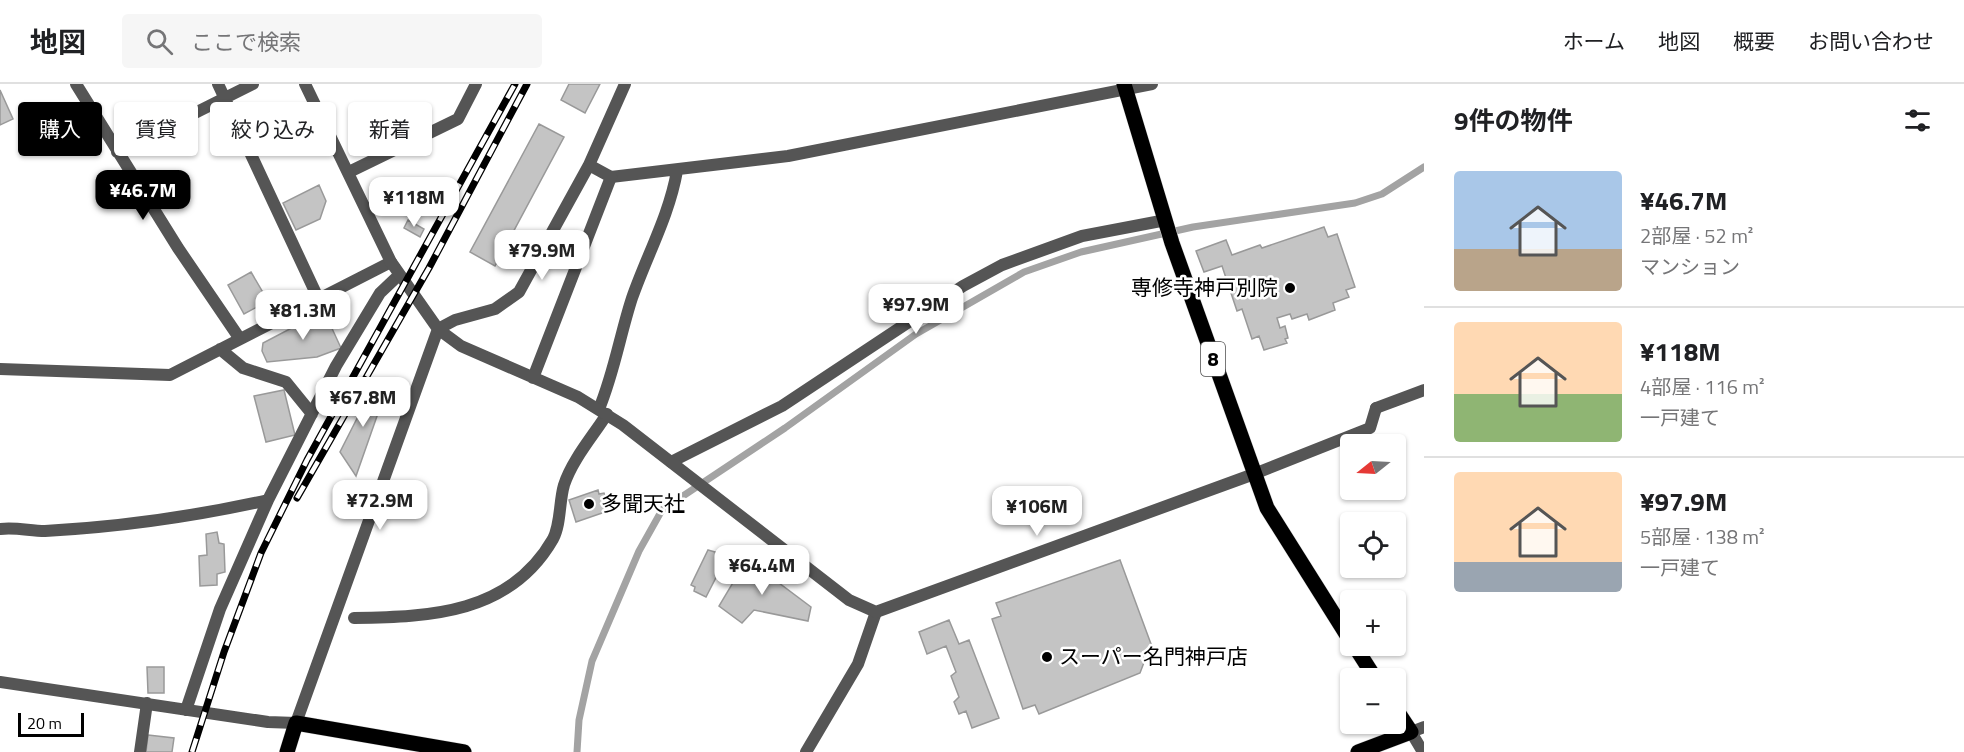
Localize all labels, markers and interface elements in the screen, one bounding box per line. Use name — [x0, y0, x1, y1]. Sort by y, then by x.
search box — [122, 14, 542, 68]
text: 地図 — [30, 20, 86, 63]
icon: search — [143, 25, 176, 58]
text: ここで検索 — [191, 25, 301, 59]
text: ホーム — [1563, 25, 1625, 57]
text: 地図 — [1658, 25, 1700, 57]
text: 概要 — [1733, 25, 1775, 57]
text: お問い合わせ — [1808, 25, 1934, 57]
text: 9件の物件 — [1454, 101, 1573, 140]
chip: 購入 — [18, 102, 102, 156]
chip: 賃貸 — [114, 102, 198, 156]
chip: 絞り込み — [210, 102, 336, 156]
chip: 新着 — [348, 102, 432, 156]
icon: filters — [1901, 104, 1934, 137]
pin: ¥46.7M — [94, 170, 192, 221]
text: ¥46.7M — [109, 174, 177, 205]
pin: ¥118M — [372, 177, 456, 228]
text: ¥118M — [383, 181, 445, 212]
text: ¥46.7M — [1640, 181, 1727, 220]
icon: home — [1502, 195, 1574, 267]
text: 2部屋 · 52 m² — [1640, 220, 1753, 251]
pin: ¥79.9M — [493, 230, 591, 281]
text: ¥79.9M — [508, 234, 576, 265]
text: マンション — [1640, 251, 1740, 282]
place label: 専修寺神戸別院 — [1131, 271, 1278, 303]
marker: 専修寺神戸別院 — [1283, 281, 1297, 295]
pin: ¥97.9M — [867, 284, 965, 335]
text: ¥97.9M — [882, 288, 950, 319]
pin: ¥81.3M — [254, 290, 352, 341]
text: ¥81.3M — [269, 294, 337, 325]
text: ¥118M — [1640, 332, 1721, 371]
road number: 8 — [1201, 342, 1225, 376]
icon: home — [1502, 346, 1574, 418]
text: 4部屋 · 116 m² — [1640, 371, 1765, 402]
pin: ¥67.8M — [314, 377, 412, 428]
text: ¥67.8M — [329, 381, 397, 412]
text: 一戸建て — [1640, 402, 1720, 433]
north arrow — [1340, 434, 1406, 500]
map controls — [1340, 434, 1406, 734]
pin: ¥72.9M — [331, 480, 429, 531]
text: ¥97.9M — [1640, 482, 1727, 521]
text: ¥72.9M — [346, 484, 414, 515]
pin: ¥106M — [995, 486, 1079, 537]
place label: 多聞天社 — [601, 487, 685, 519]
text: ¥106M — [1006, 490, 1068, 521]
icon: home — [1502, 496, 1574, 568]
marker: 多聞天社 — [582, 497, 596, 511]
button: locate — [1340, 512, 1406, 578]
text: 5部屋 · 138 m² — [1640, 521, 1765, 552]
pin: ¥64.4M — [713, 545, 811, 596]
text: ¥64.4M — [728, 549, 796, 580]
text: 一戸建て — [1640, 552, 1720, 583]
button: + — [1340, 590, 1406, 656]
place label: スーパー名門神戸店 — [1059, 640, 1248, 672]
marker: スーパー名門神戸店 — [1040, 650, 1054, 664]
button: − — [1340, 668, 1406, 734]
scale bar — [18, 710, 84, 738]
text: 20 m — [27, 711, 62, 735]

